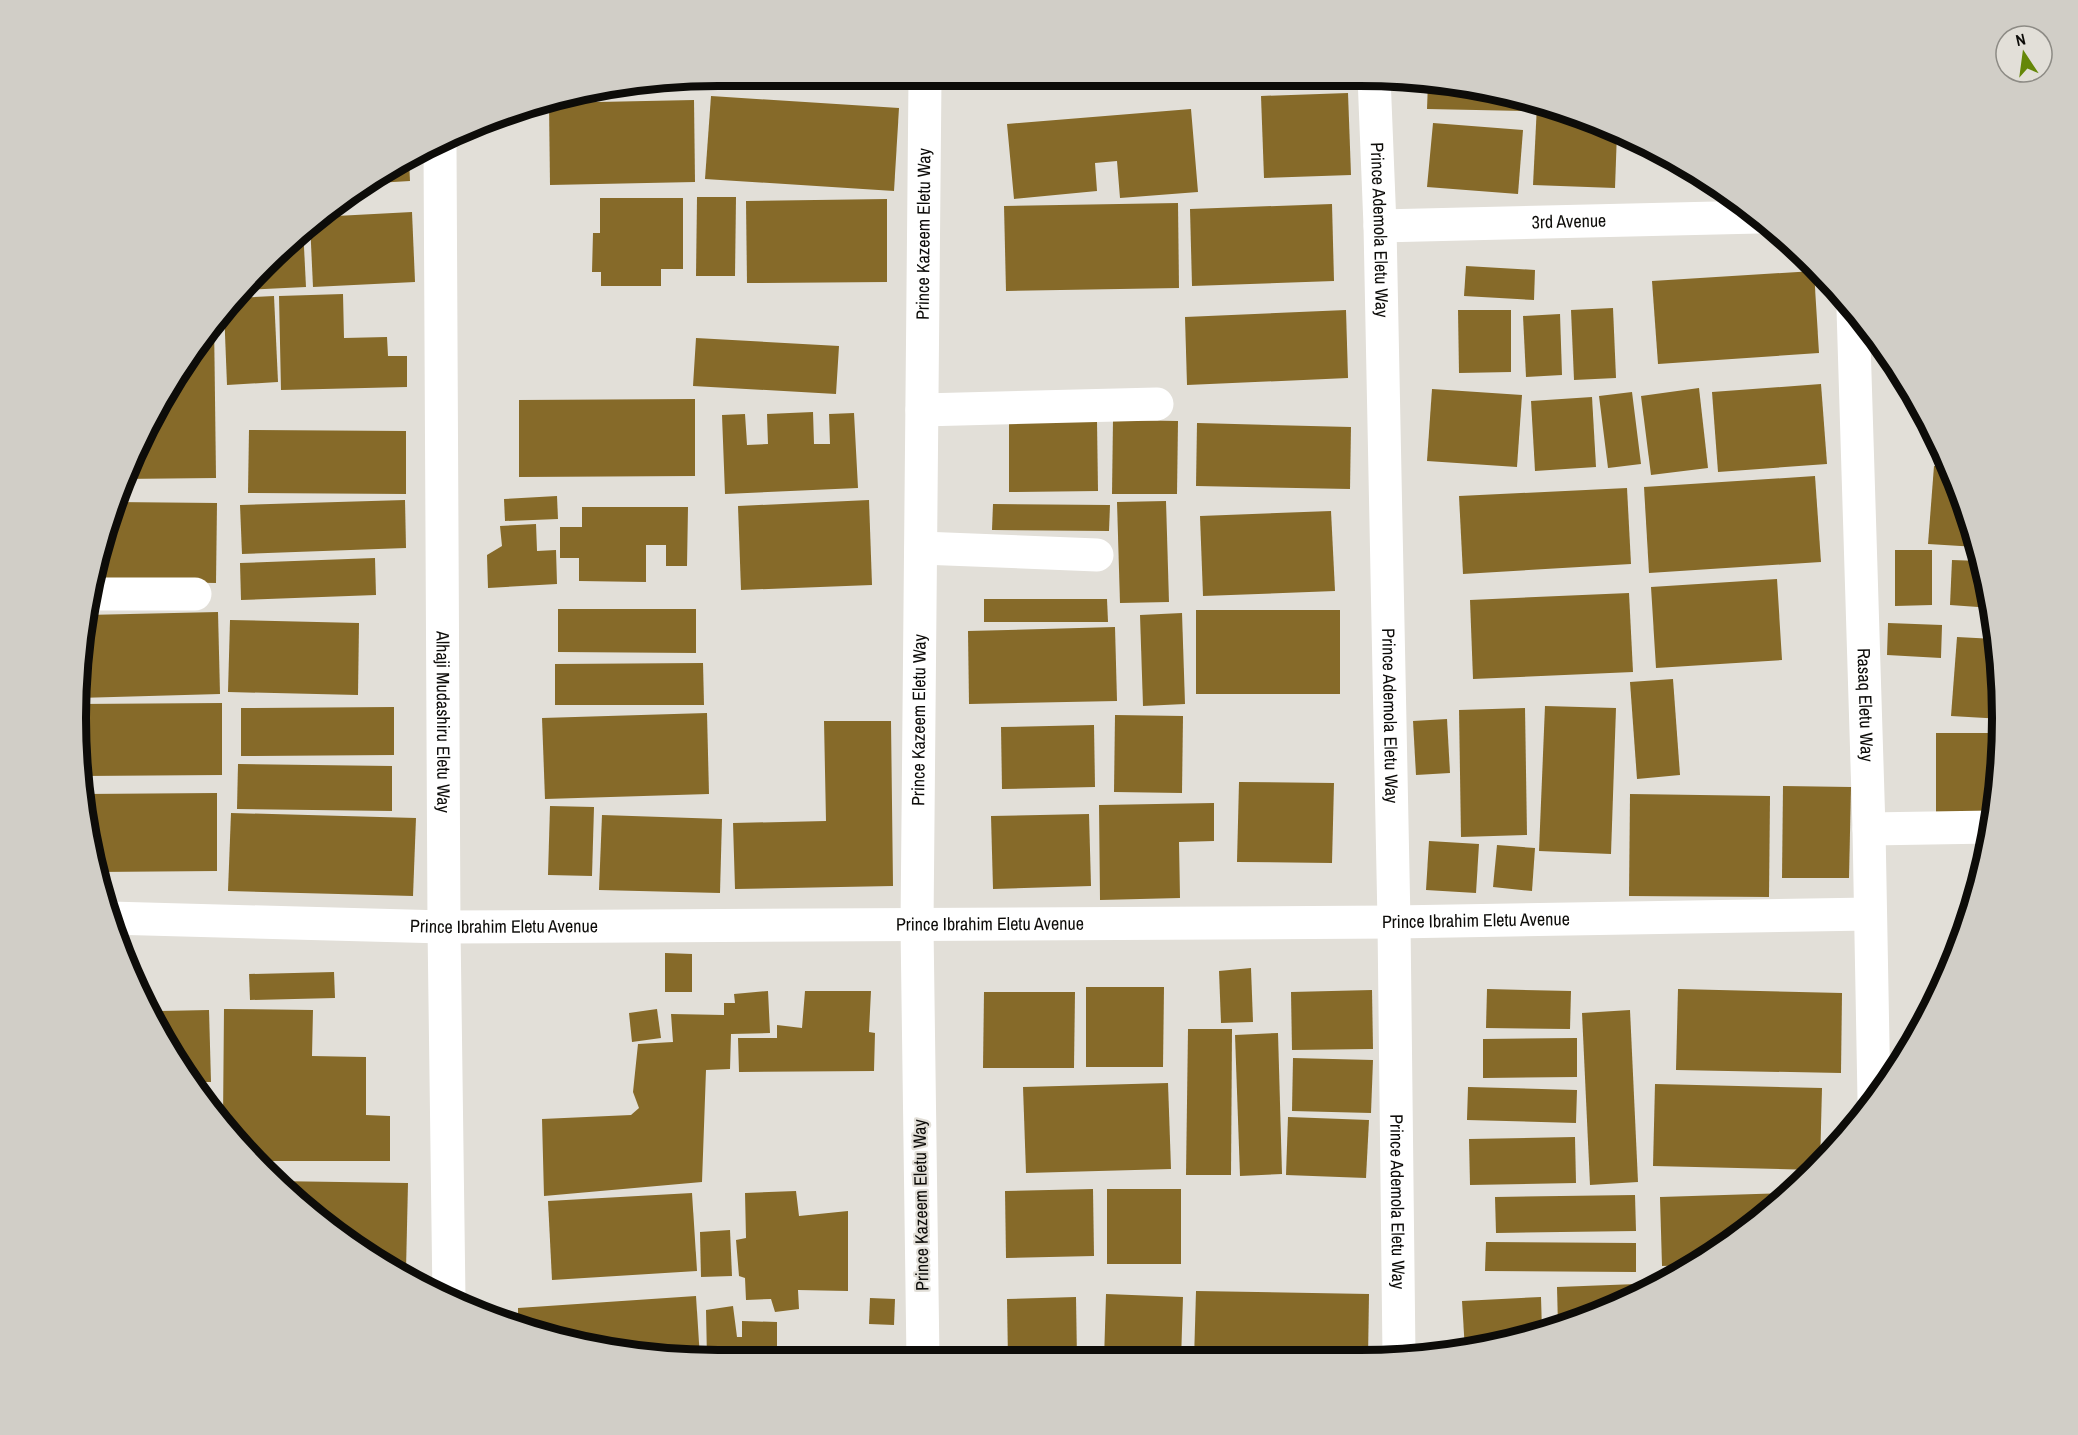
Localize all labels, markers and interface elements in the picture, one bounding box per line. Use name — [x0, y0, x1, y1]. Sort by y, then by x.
north arrow — [1994, 24, 2054, 84]
text: N — [2014, 28, 2028, 51]
street label: Prince Ademola Eletu Way — [1365, 142, 1395, 318]
street label: Prince Kazeem Eletu Way — [910, 147, 936, 320]
street label: 3rd Avenue — [1531, 208, 1606, 234]
street label: Prince Ademola Eletu Way — [1376, 628, 1405, 804]
street label: Alhaji Mudashiru Eletu Way — [430, 630, 456, 814]
street label: Prince Kazeem Eletu Way — [905, 633, 932, 806]
street label: Rasaq Eletu Way — [1851, 648, 1880, 763]
street label: Prince Ibrahim Eletu Avenue — [1382, 906, 1570, 934]
street label: Prince Ibrahim Eletu Avenue — [896, 911, 1084, 937]
street label: Prince Ibrahim Eletu Avenue — [410, 913, 598, 939]
street label: Prince Ademola Eletu Way — [1384, 1114, 1411, 1290]
street label: Prince Kazeem Eletu Way — [906, 1118, 934, 1291]

